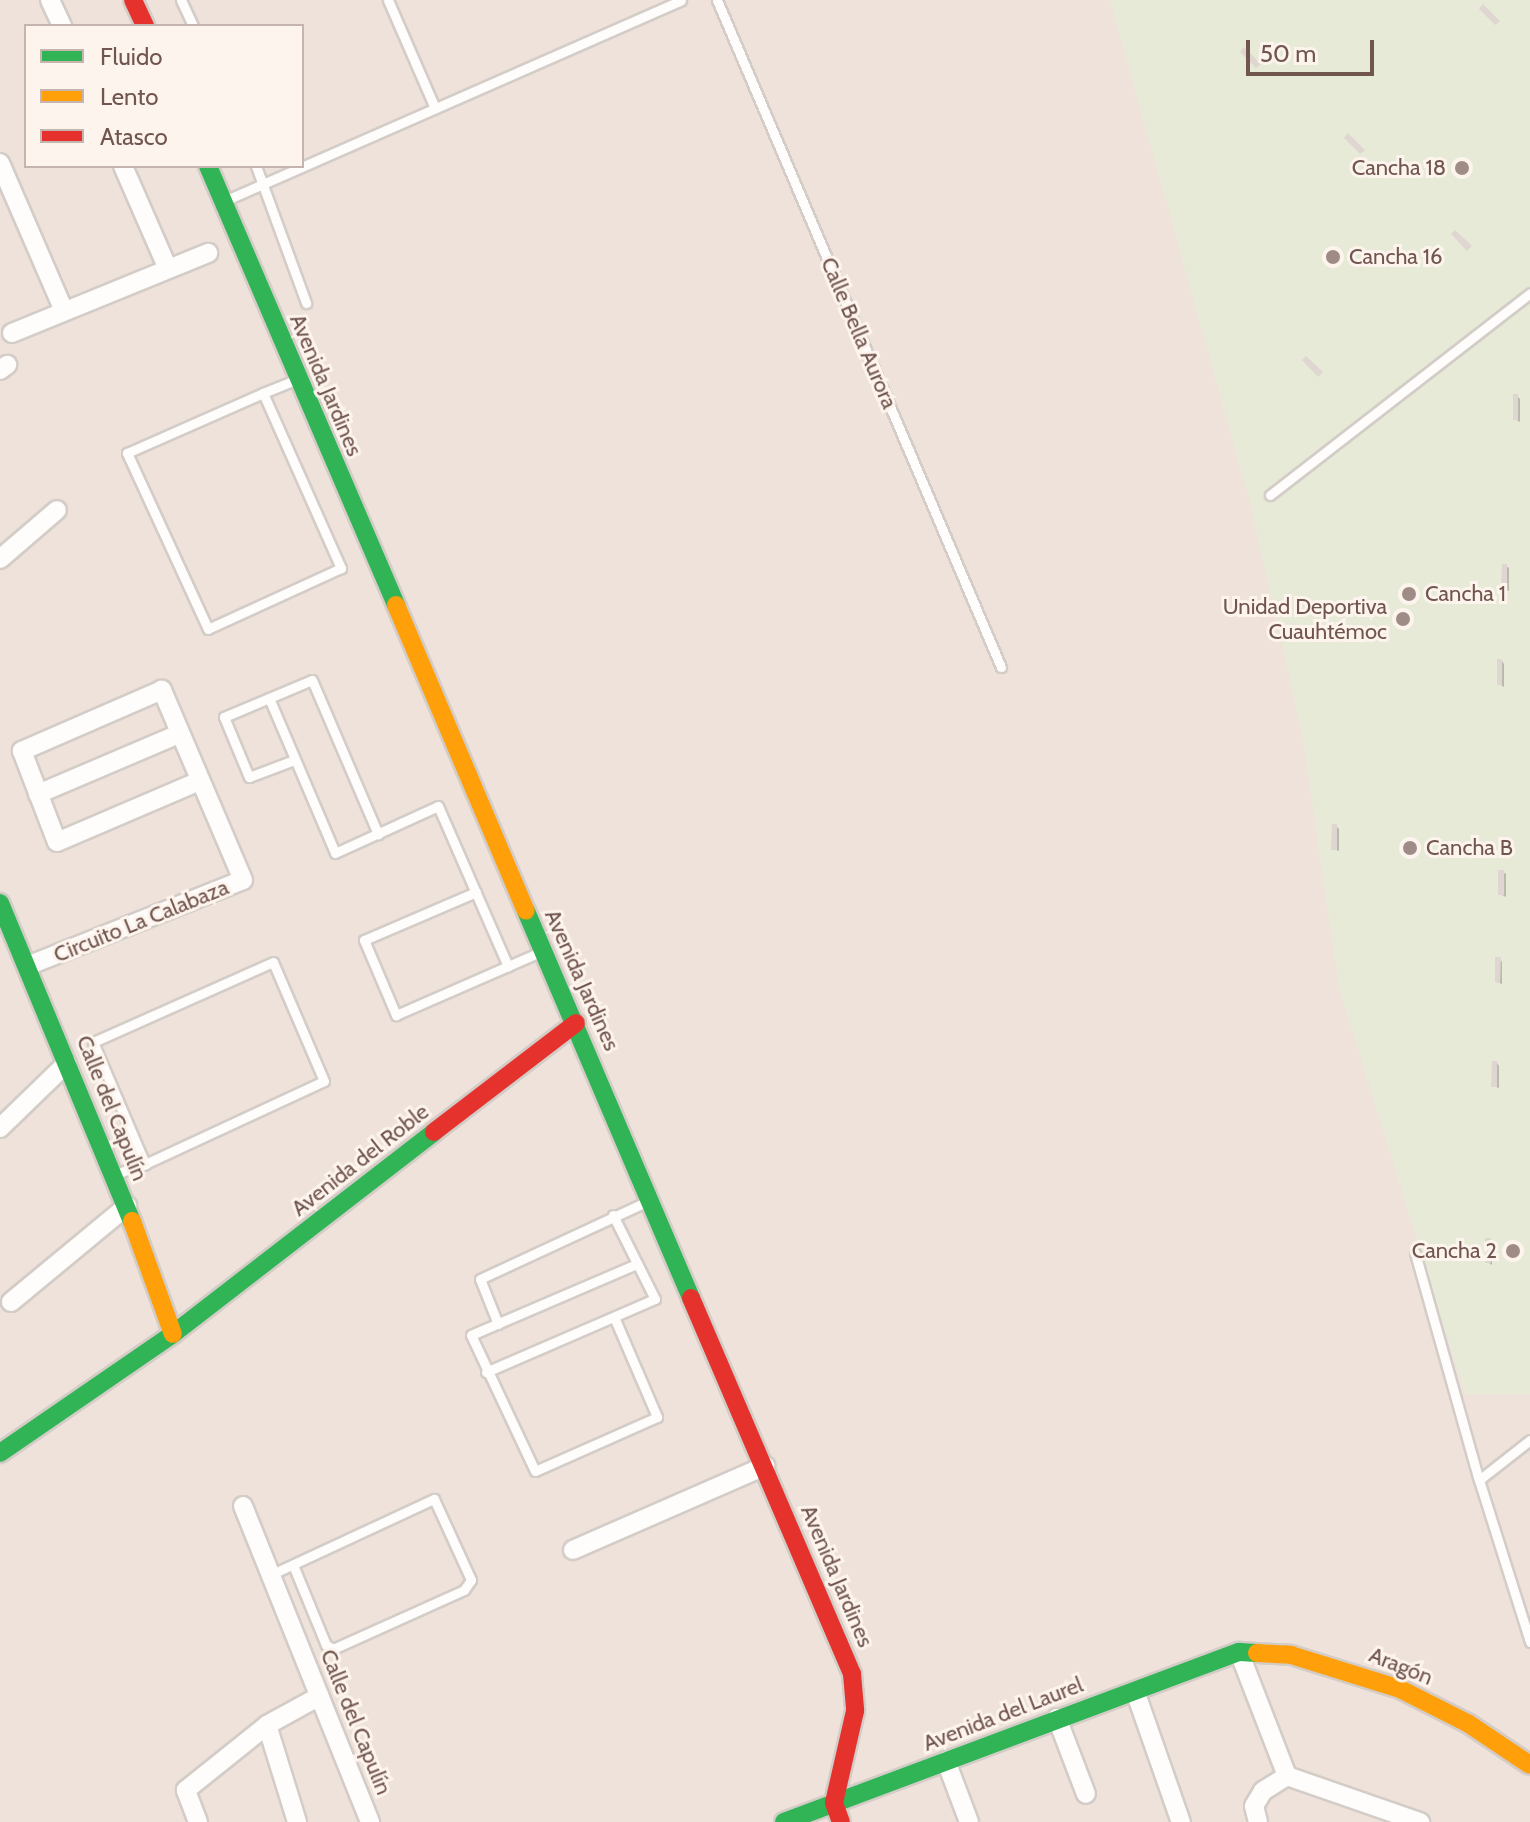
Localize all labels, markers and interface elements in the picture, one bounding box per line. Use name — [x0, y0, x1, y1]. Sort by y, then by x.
legend — [24, 24, 304, 168]
scale bar — [1250, 24, 1378, 74]
text: 50 m — [1260, 39, 1316, 68]
text: Fluido — [100, 42, 162, 71]
text: Lento — [100, 82, 159, 111]
text: Atasco — [100, 122, 168, 151]
place label: Cancha 18 — [1352, 155, 1446, 181]
marker: Cancha 18 — [1453, 159, 1471, 177]
place label: Cancha 16 — [1349, 244, 1442, 270]
marker: Cancha 16 — [1324, 248, 1342, 266]
street label: Calle Bella Aurora — [815, 253, 903, 413]
street label: Avenida Jardines — [284, 310, 368, 460]
place label: Cancha 1 — [1425, 581, 1506, 607]
marker: Cancha 1 — [1400, 585, 1418, 603]
place label: Unidad Deportiva Cuauhtémoc — [1223, 593, 1387, 644]
marker: Unidad Deportiva Cuauhtémoc — [1394, 610, 1412, 628]
place label: Cancha B — [1426, 835, 1513, 861]
marker: Cancha B — [1401, 839, 1419, 857]
street label: Circuito La Calabaza — [50, 874, 232, 968]
street label: Avenida Jardines — [539, 905, 625, 1055]
street label: Calle del Capulín — [71, 1032, 153, 1184]
street label: Avenida del Roble — [286, 1098, 434, 1222]
place label: Cancha 2 — [1412, 1238, 1497, 1264]
marker: Cancha 2 — [1504, 1242, 1522, 1260]
street label: Avenida Jardines — [795, 1501, 879, 1651]
street label: Aragón — [1365, 1641, 1437, 1691]
street label: Calle del Capulín — [315, 1646, 397, 1798]
street label: Avenida del Laurel — [919, 1671, 1087, 1757]

